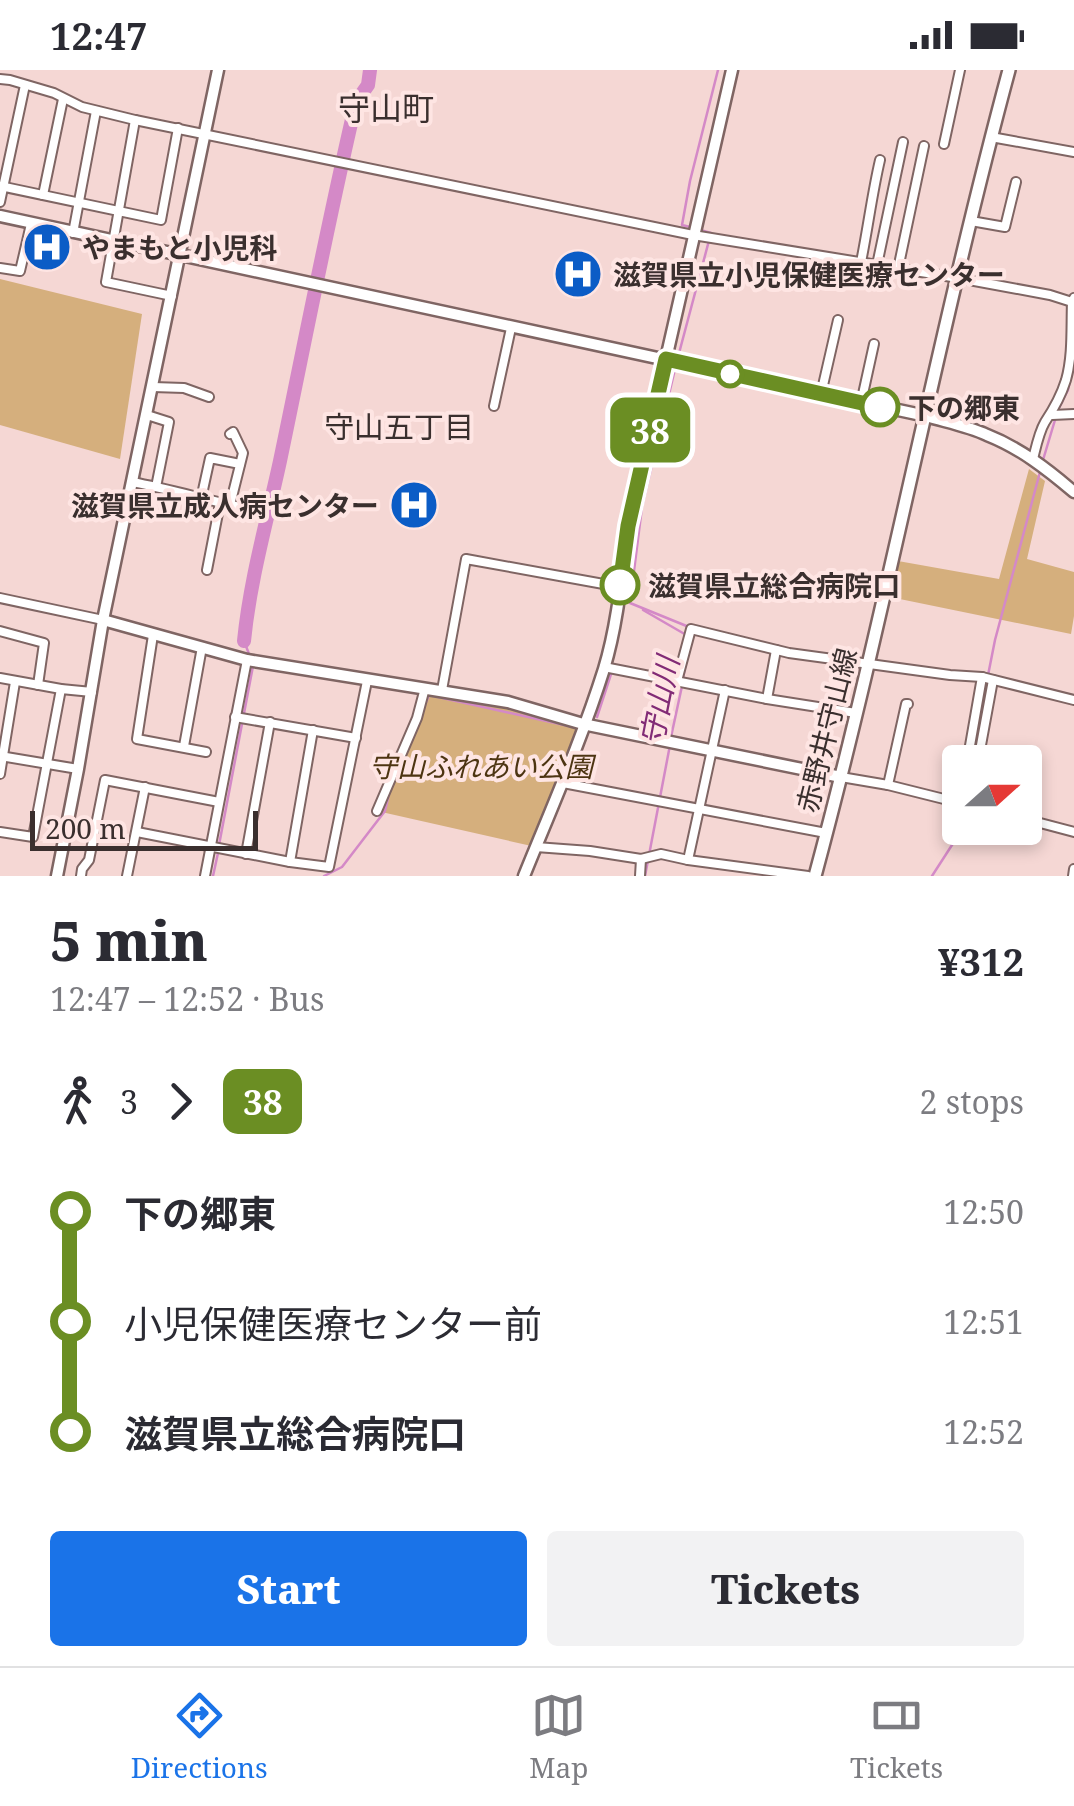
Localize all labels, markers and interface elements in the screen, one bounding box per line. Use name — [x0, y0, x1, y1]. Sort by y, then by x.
text: 12:47 — [50, 9, 147, 61]
district label: 守山町 — [338, 86, 434, 129]
hospital icon: やまもと小児科 — [21, 221, 73, 273]
place label: やまもと小児科 — [82, 228, 277, 266]
hospital icon: 滋賀県立小児保健医療センター — [552, 248, 604, 300]
place label: 滋賀県立小児保健医療センター — [613, 255, 1005, 293]
unlabelled marker — [717, 361, 743, 387]
marker: 下の郷東 — [861, 388, 899, 426]
place label: 下の郷東 — [908, 388, 1020, 426]
line badge: 38 — [605, 398, 695, 462]
district label: 守山五丁目 — [324, 406, 474, 447]
text: 38 — [630, 407, 670, 454]
hospital icon: 滋賀県立成人病センター — [388, 479, 440, 531]
place label: 滋賀県立成人病センター — [71, 486, 379, 524]
marker: 滋賀県立総合病院口 — [601, 566, 639, 604]
place label: 滋賀県立総合病院口 — [648, 566, 900, 604]
street label: 赤野井守山線 — [787, 644, 865, 816]
water label: 守山川 — [630, 650, 688, 749]
north arrow — [942, 745, 1042, 845]
map controls — [942, 745, 1042, 845]
park label: 守山ふれあい公園 — [369, 747, 597, 785]
scale bar — [30, 806, 258, 850]
text: 200 m — [45, 809, 126, 847]
text: 5 min — [50, 902, 208, 977]
text: ¥312 — [938, 935, 1024, 987]
text: 12:47 – 12:52 · Bus — [50, 977, 324, 1020]
icon: walk — [50, 1074, 105, 1129]
icon: forward — [153, 1074, 208, 1129]
text: 38 — [243, 1078, 282, 1125]
text: 3 — [120, 1080, 138, 1123]
text: 2 stops — [920, 1080, 1024, 1123]
text: 下の郷東 — [124, 1187, 276, 1239]
text: 12:50 — [943, 1190, 1024, 1233]
text: 小児保健医療センター前 — [124, 1297, 542, 1349]
text: 12:51 — [943, 1300, 1024, 1343]
text: 滋賀県立総合病院口 — [124, 1407, 466, 1459]
text: 12:52 — [943, 1410, 1024, 1453]
button: Start — [50, 1531, 527, 1646]
button: Tickets — [547, 1531, 1024, 1646]
tab: Directions — [131, 1688, 268, 1786]
tab: Map — [529, 1688, 588, 1786]
tab: Tickets — [850, 1688, 943, 1786]

